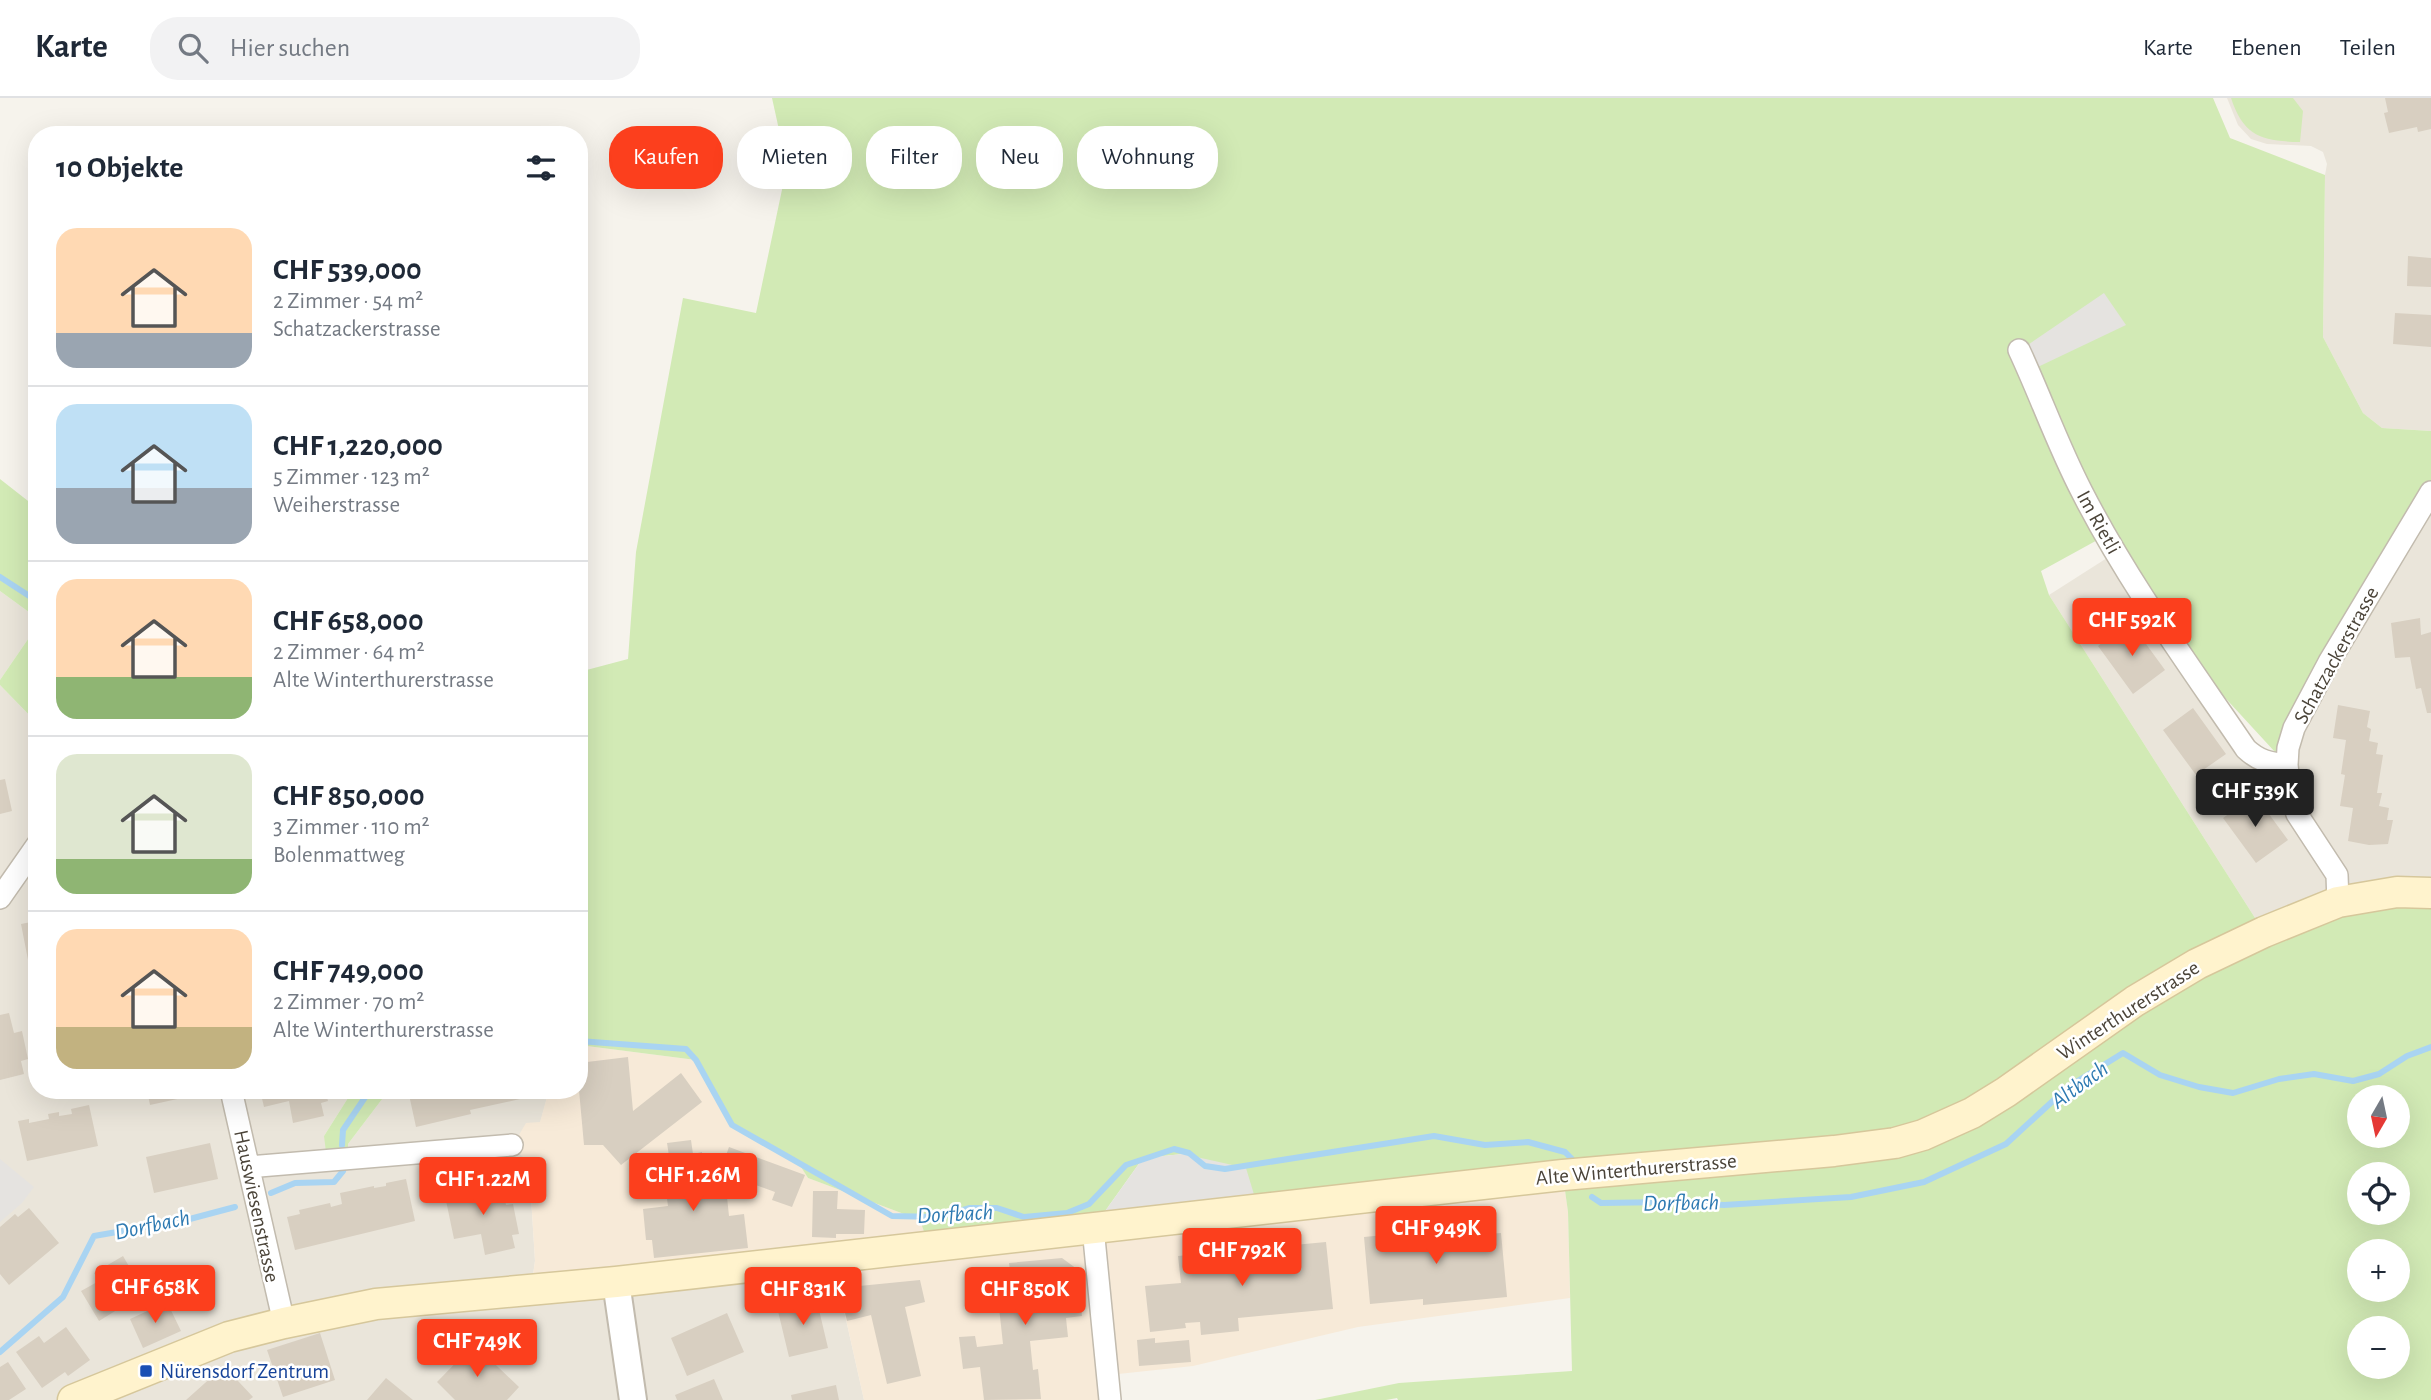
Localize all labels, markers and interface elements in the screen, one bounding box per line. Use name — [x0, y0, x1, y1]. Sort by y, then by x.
search box — [150, 17, 640, 80]
icon: search — [174, 29, 212, 67]
text: Karte — [35, 31, 108, 64]
text: Hier suchen — [230, 35, 350, 61]
text: Karte — [2143, 36, 2193, 60]
text: Ebenen — [2231, 36, 2302, 60]
text: Teilen — [2340, 36, 2396, 60]
chip: Kaufen — [609, 126, 723, 189]
chip: Mieten — [737, 126, 852, 189]
chip: Filter — [866, 126, 962, 189]
chip: Neu — [976, 126, 1063, 189]
chip: Wohnung — [1077, 126, 1218, 189]
icon: filters — [522, 149, 560, 187]
text: 10 Objekte — [56, 153, 183, 183]
text: CHF 539,000 — [273, 255, 422, 285]
icon: home — [112, 256, 196, 340]
text: 2 Zimmer · 54 m² — [273, 290, 423, 313]
text: Schatzackerstrasse — [273, 318, 441, 341]
text: CHF 1,220,000 — [273, 431, 443, 461]
icon: home — [112, 432, 196, 516]
text: 5 Zimmer · 123 m² — [273, 466, 430, 489]
street label: Im Rietli — [2073, 487, 2124, 558]
text: Weiherstrasse — [273, 494, 400, 517]
street label: Schatzackerstrasse — [2290, 583, 2383, 727]
pin: CHF 592K — [2060, 598, 2204, 658]
text: CHF 658,000 — [273, 606, 424, 636]
icon: home — [112, 607, 196, 691]
text: CHF 592K — [2088, 609, 2176, 632]
text: 2 Zimmer · 64 m² — [273, 641, 425, 664]
text: Alte Winterthurerstrasse — [273, 669, 494, 692]
pin: CHF 539K — [2183, 770, 2327, 829]
text: CHF 539K — [2212, 780, 2298, 803]
text: CHF 850,000 — [273, 781, 425, 811]
icon: home — [112, 782, 196, 866]
text: 3 Zimmer · 110 m² — [273, 816, 430, 839]
text: Bolenmattweg — [273, 844, 405, 867]
text: CHF 749,000 — [273, 956, 424, 986]
icon: home — [112, 957, 196, 1041]
street label: Winterthurerstrasse — [2053, 957, 2203, 1064]
text: 2 Zimmer · 70 m² — [273, 991, 424, 1014]
text: Alte Winterthurerstrasse — [273, 1019, 494, 1042]
water label: Altbach — [2046, 1057, 2113, 1114]
north arrow — [2347, 1085, 2410, 1148]
map controls — [2347, 1085, 2410, 1379]
street label: Hauswiesenstrasse — [230, 1128, 283, 1284]
street label: Alte Winterthurerstrasse — [1535, 1150, 1737, 1189]
pin: CHF 1.26M — [613, 1154, 773, 1213]
pin: CHF 1.22M — [403, 1158, 563, 1217]
button: locate — [2347, 1162, 2410, 1225]
text: CHF 1.26M — [645, 1164, 741, 1187]
text: CHF 1.22M — [435, 1168, 531, 1191]
water label: Dorfbach — [1643, 1191, 1719, 1216]
water label: Dorfbach — [916, 1201, 994, 1228]
water label: Dorfbach — [113, 1206, 192, 1245]
pin: CHF 949K — [1364, 1206, 1508, 1266]
text: CHF 949K — [1391, 1217, 1481, 1240]
pin: CHF 792K — [1170, 1228, 1314, 1288]
text: CHF 792K — [1198, 1239, 1286, 1262]
button: + — [2347, 1239, 2410, 1302]
pin: CHF 658K — [83, 1266, 227, 1325]
pin: CHF 831K — [731, 1268, 875, 1327]
pin: CHF 850K — [953, 1268, 1097, 1327]
text: CHF 658K — [111, 1276, 199, 1299]
text: CHF 831K — [761, 1278, 845, 1301]
text: CHF 850K — [981, 1278, 1069, 1301]
button: − — [2347, 1316, 2410, 1379]
pin: CHF 749K — [405, 1320, 549, 1379]
text: CHF 749K — [433, 1330, 521, 1353]
place label: Nürensdorf Zentrum — [160, 1361, 329, 1382]
marker: Nürensdorf Zentrum — [138, 1363, 154, 1379]

